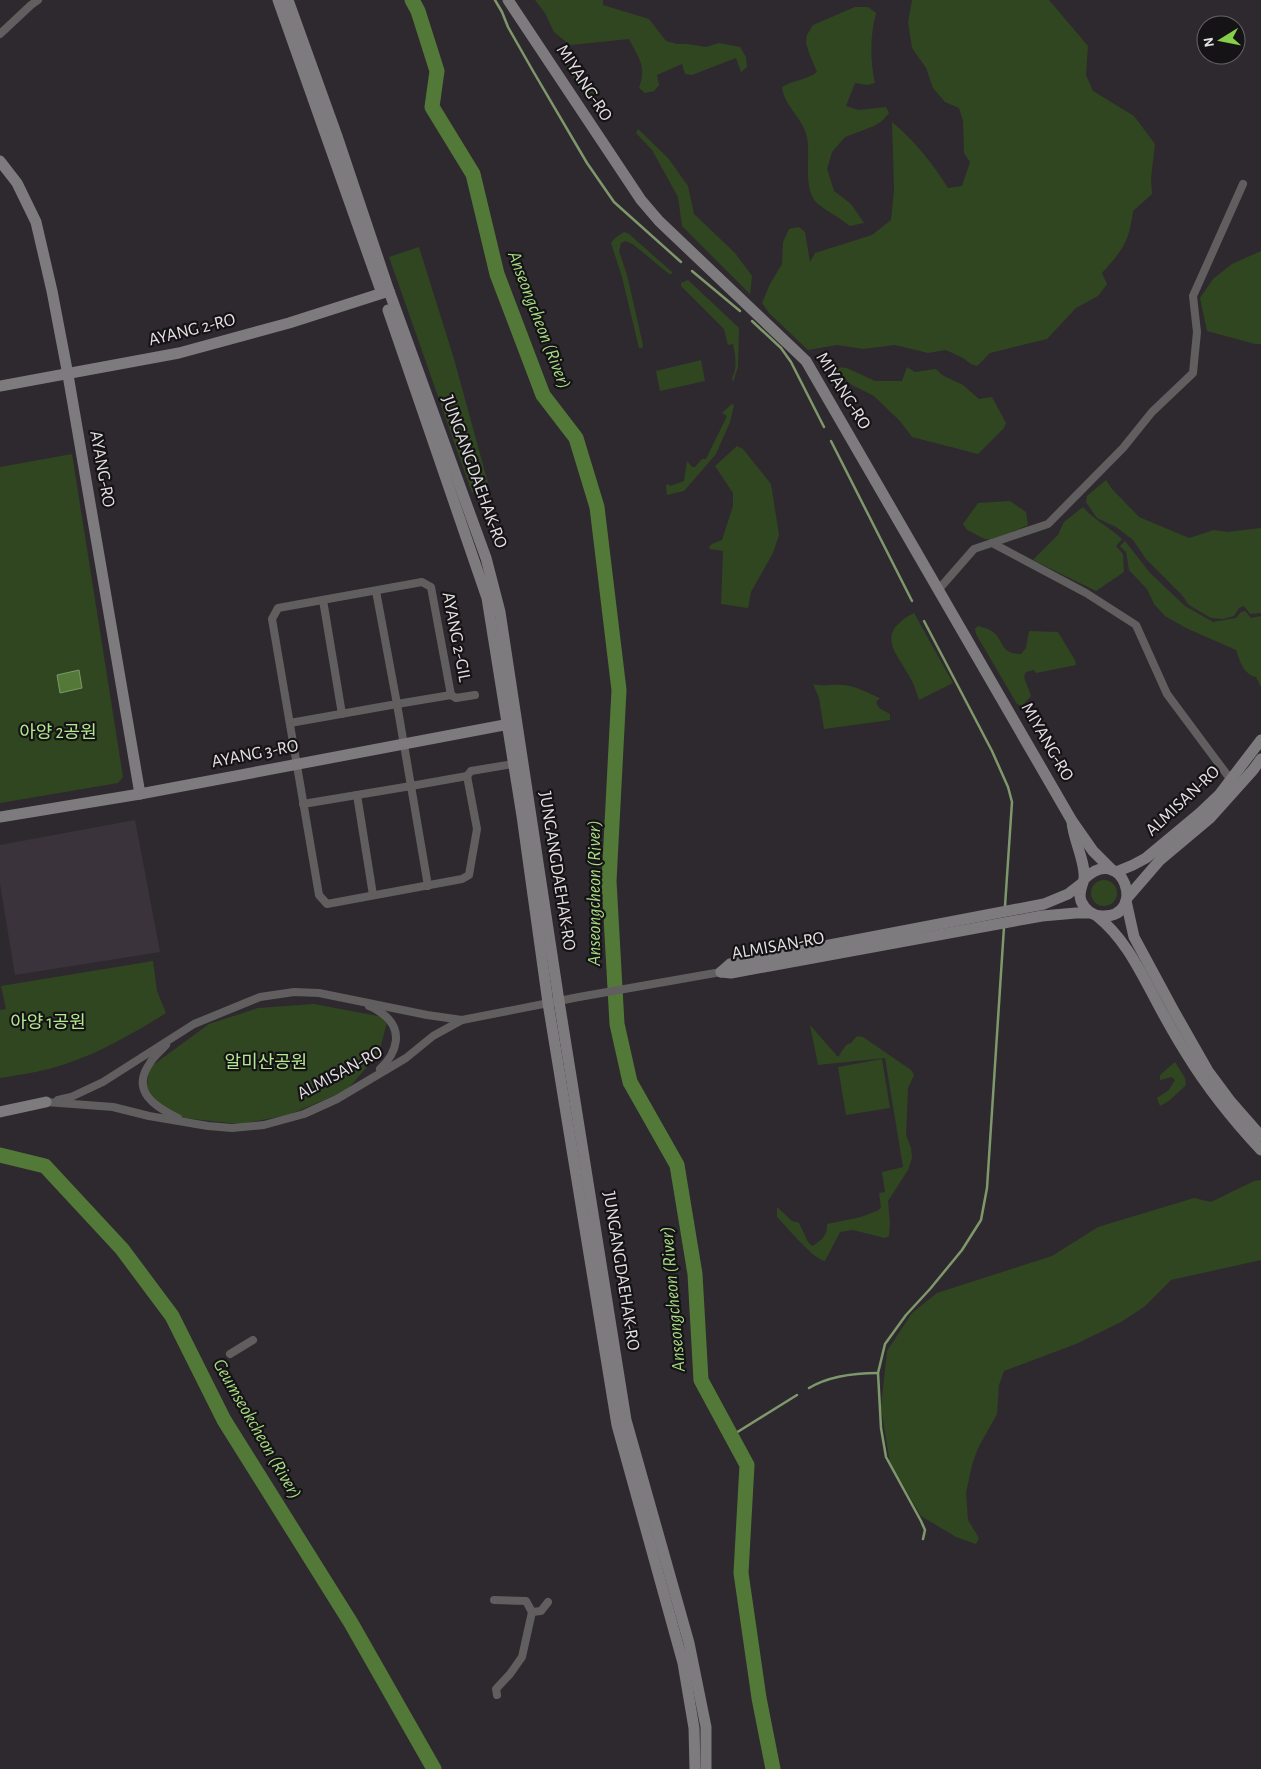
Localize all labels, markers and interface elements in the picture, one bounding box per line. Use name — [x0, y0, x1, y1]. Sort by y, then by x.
north arrow — [1196, 15, 1246, 65]
text: N — [1201, 36, 1217, 48]
street label: MIYANG-RO — [553, 42, 615, 124]
water label: Anseongcheon (River) — [504, 248, 574, 391]
street label: AYANG 2-RO — [147, 311, 237, 349]
street label: MIYANG-RO — [812, 349, 874, 433]
street label: JUNGANGDAEHAK-RO — [438, 393, 510, 551]
street label: AYANG-RO — [86, 429, 118, 509]
street label: AYANG 2-GIL — [438, 591, 474, 684]
street label: MIYANG-RO — [1017, 700, 1077, 784]
park label: 아양 2공원 — [19, 723, 97, 742]
street label: AYANG 3-RO — [210, 737, 300, 771]
street label: ALMISAN-RO — [1143, 762, 1223, 840]
street label: JUNGANGDAEHAK-RO — [536, 790, 578, 952]
water label: Anseongcheon (River) — [585, 820, 604, 967]
street label: ALMISAN-RO — [730, 929, 826, 963]
park label: 아양 1공원 — [10, 1013, 86, 1032]
street label: ALMISAN-RO — [294, 1043, 386, 1103]
park label: 알미산공원 — [225, 1052, 307, 1072]
street label: JUNGANGDAEHAK-RO — [600, 1190, 642, 1352]
water label: Anseongcheon (River) — [657, 1226, 689, 1373]
water label: Geumseokcheon (River) — [209, 1356, 305, 1502]

